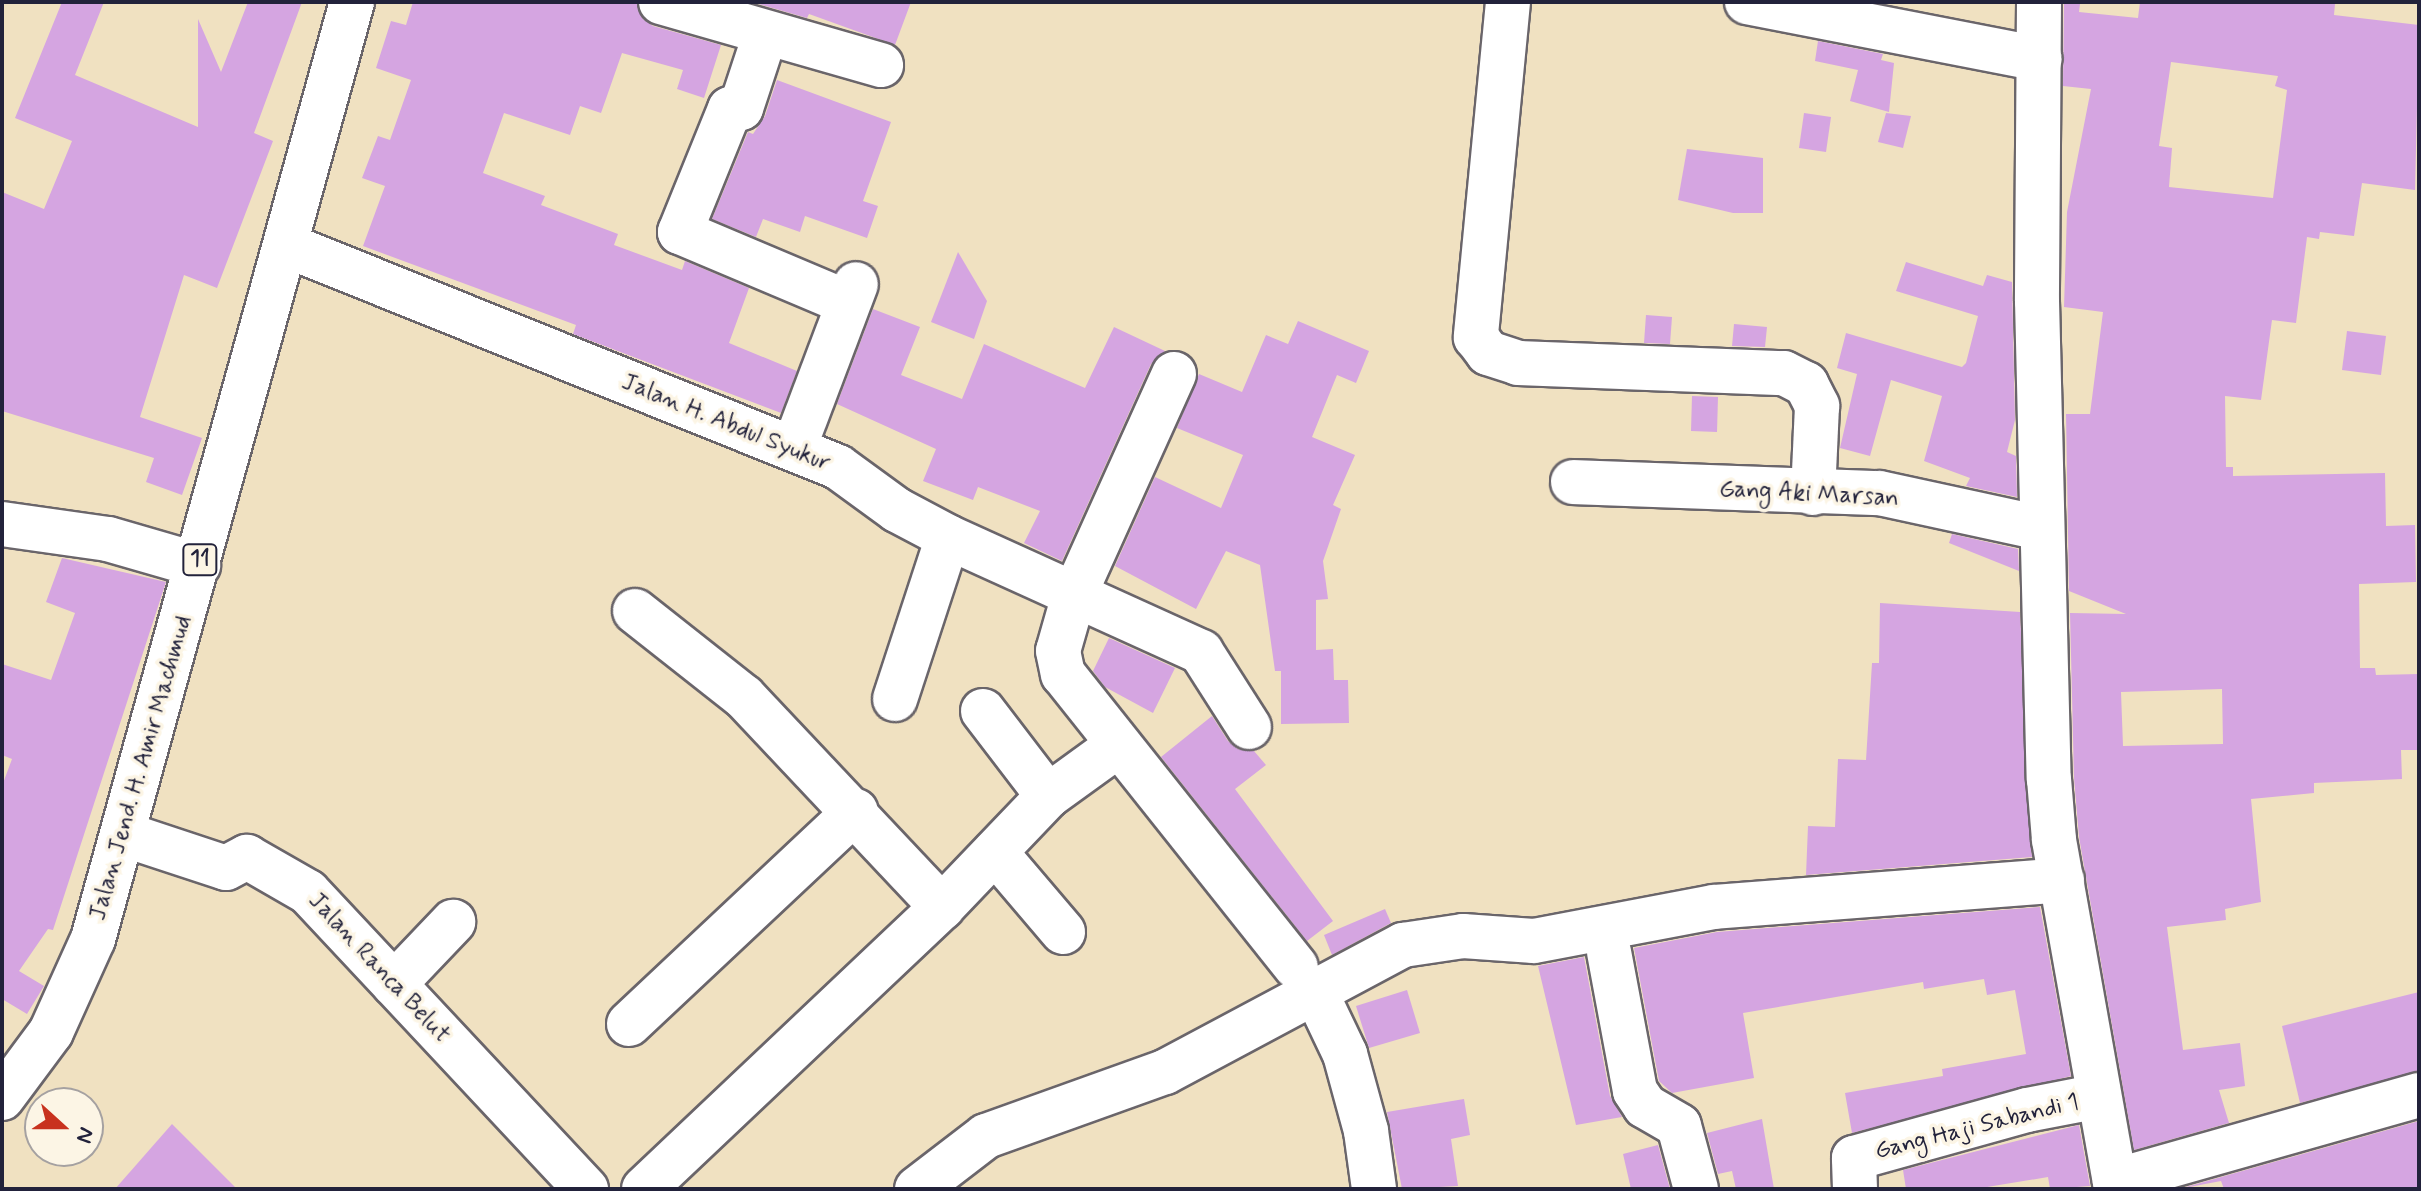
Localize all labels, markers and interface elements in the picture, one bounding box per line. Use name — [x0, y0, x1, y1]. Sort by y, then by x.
street label: Jalan H. Abdul Syukur — [617, 368, 835, 478]
street label: Gang Aki Marsan — [1721, 475, 1897, 513]
road number: 11 — [182, 542, 218, 578]
street label: Jalan Jend. H. Amir Machmud — [84, 612, 198, 924]
street label: Jalan Ranca Belut — [304, 889, 454, 1047]
north arrow — [24, 1087, 104, 1167]
street label: Gang Haji Sabandi 1 — [1871, 1087, 2083, 1167]
text: N — [69, 1123, 100, 1147]

